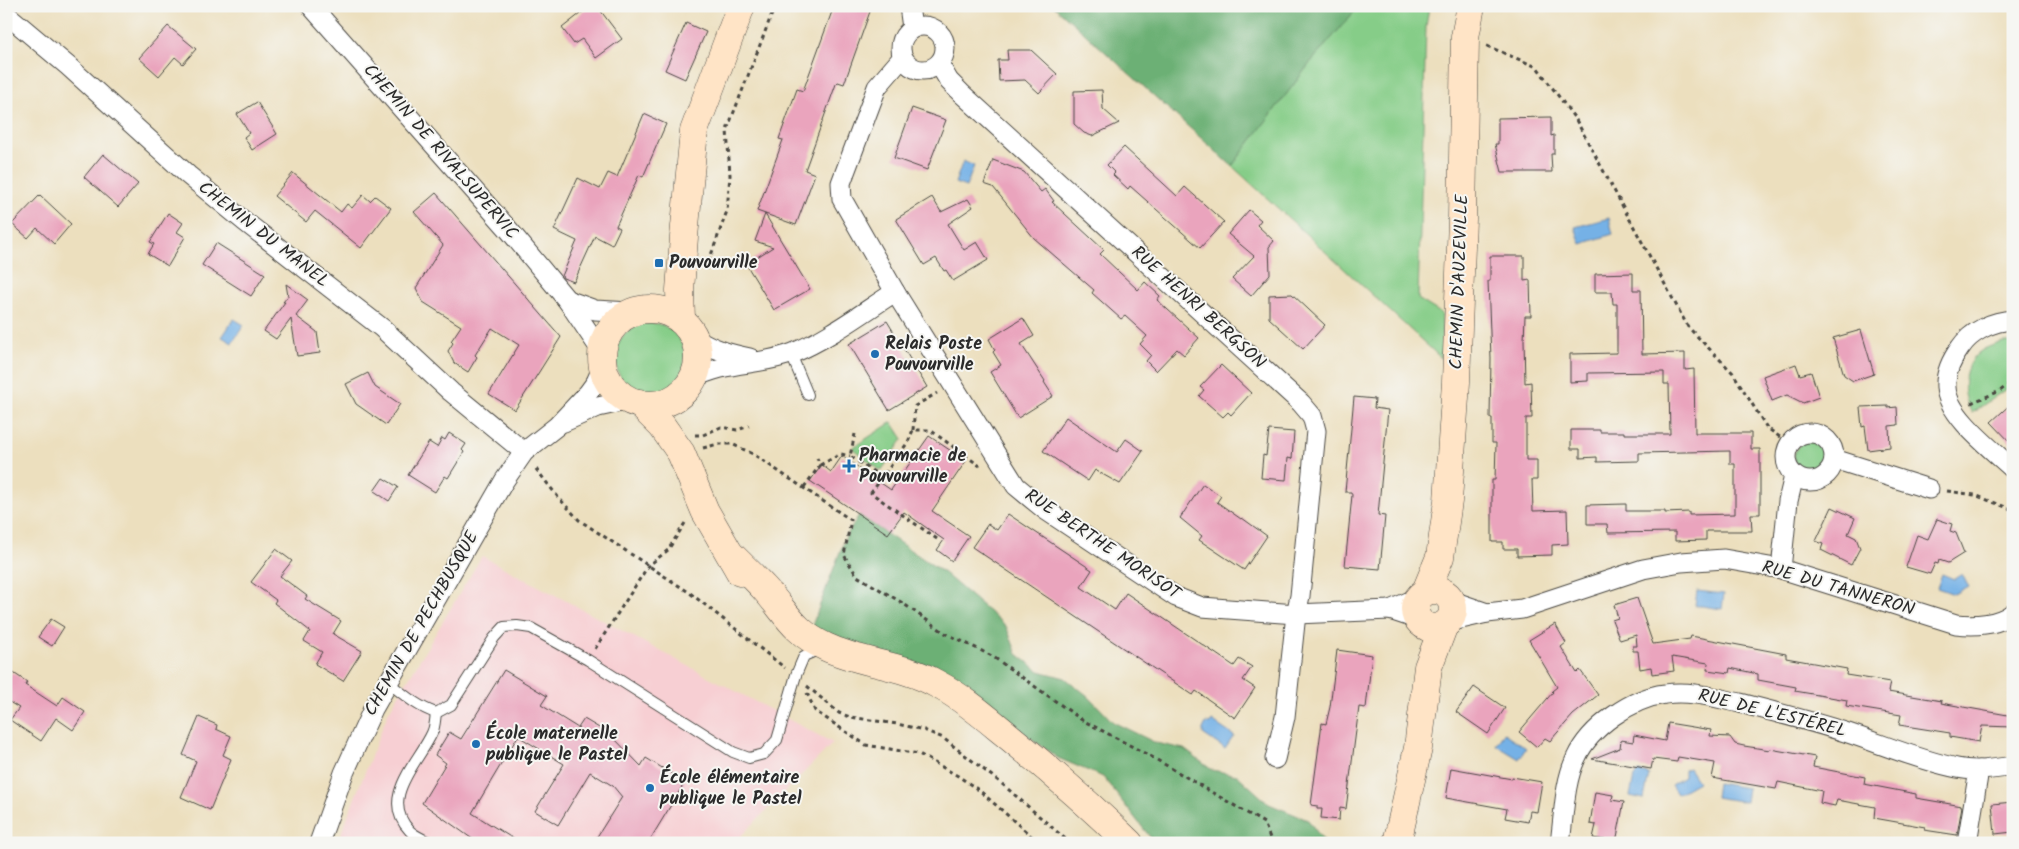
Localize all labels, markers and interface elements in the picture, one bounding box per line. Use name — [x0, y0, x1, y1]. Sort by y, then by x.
street label: CHEMIN DE RIVALSUPERVIC — [355, 57, 525, 247]
street label: CHEMIN DU MANEL — [191, 174, 335, 296]
street label: CHEMIN D'AUZEVILLE — [1442, 193, 1478, 370]
street label: RUE HENRI BERGSON — [1124, 239, 1272, 377]
place label: Pouvourville — [669, 249, 758, 278]
marker: Pouvourville — [653, 257, 665, 269]
place label: Relais Poste Pouvourville — [885, 330, 982, 380]
marker: Relais Poste Pouvourville — [869, 348, 881, 360]
place label: Pharmacie de Pouvourville — [859, 442, 967, 492]
marker: Pharmacie de Pouvourville — [843, 460, 855, 472]
street label: RUE BERTHE MORISOT — [1018, 482, 1187, 609]
street label: CHEMIN DE PECHBUSQUE — [357, 526, 487, 722]
street label: RUE DU TANNERON — [1758, 553, 1918, 625]
street label: RUE DE L'ESTÉREL — [1695, 682, 1849, 746]
place label: École maternelle publique le Pastel — [485, 720, 628, 770]
marker: École maternelle publique le Pastel — [470, 738, 482, 750]
place label: École élémentaire publique le Pastel — [659, 764, 802, 814]
marker: École élémentaire publique le Pastel — [644, 782, 656, 794]

